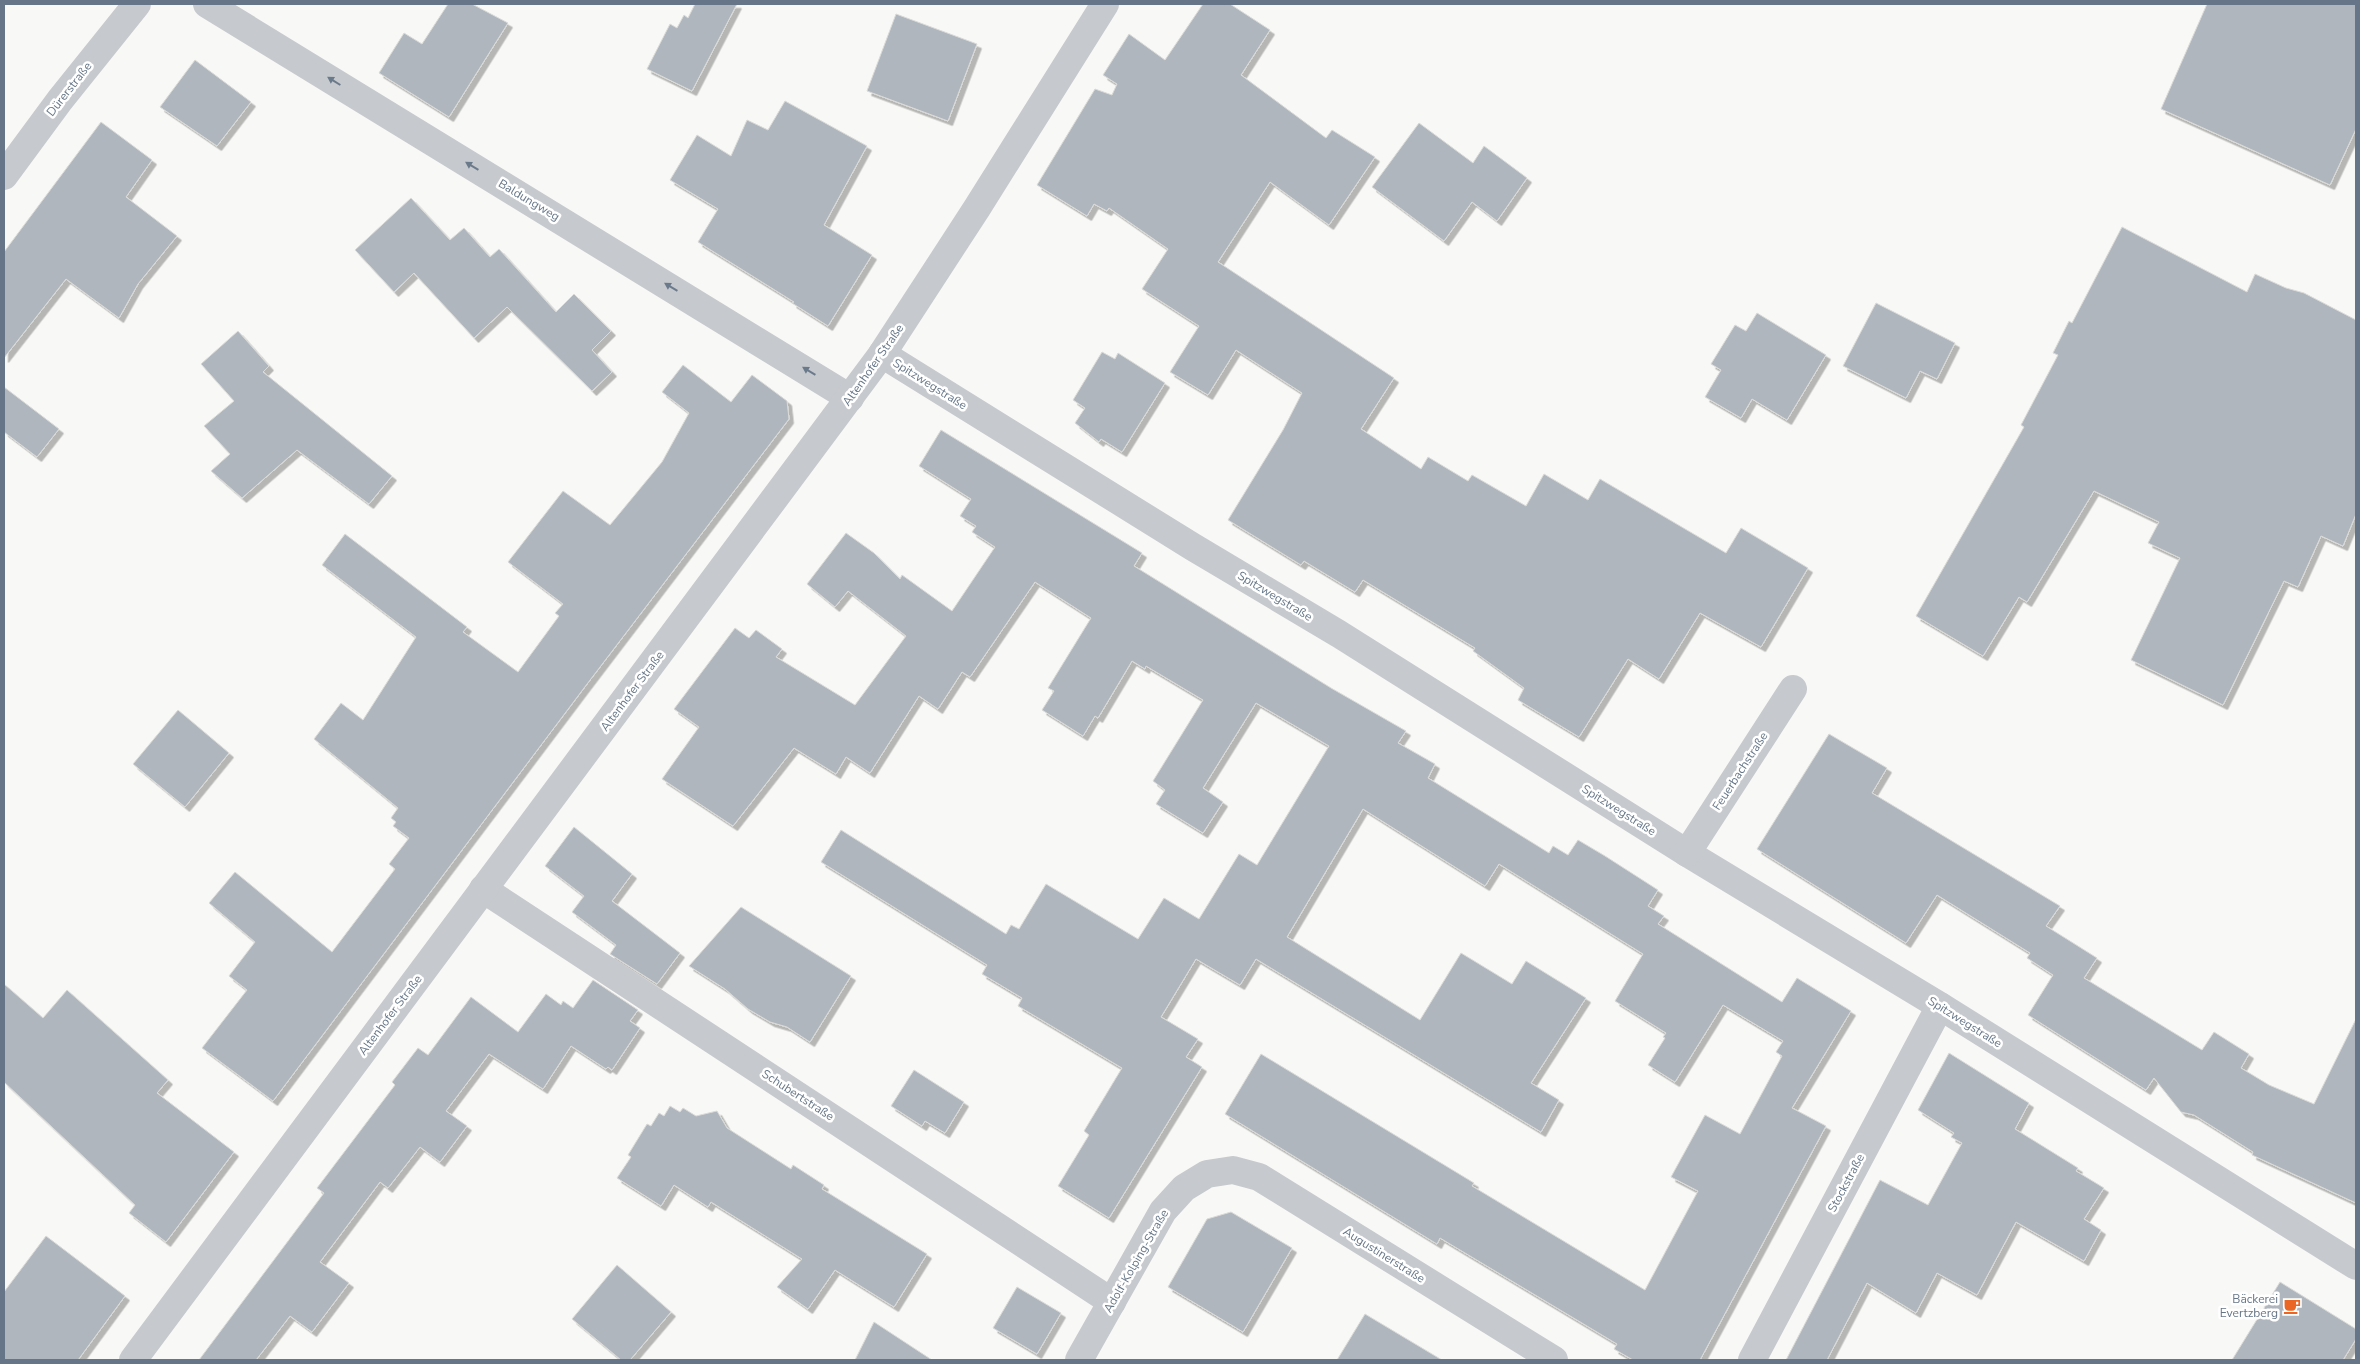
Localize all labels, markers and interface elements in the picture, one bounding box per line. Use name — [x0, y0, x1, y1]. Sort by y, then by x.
street label: Dürerstraße — [43, 59, 95, 119]
one-way arrow — [327, 76, 340, 85]
one-way arrow — [466, 161, 479, 170]
street label: Baldungweg — [495, 175, 563, 225]
one-way arrow — [664, 282, 677, 291]
street label: Altenhofer Straße — [839, 321, 907, 409]
street label: Spitzwegstraße — [890, 355, 970, 413]
one-way arrow — [803, 367, 816, 376]
street label: Spitzwegstraße — [1235, 567, 1315, 625]
street label: Altenhofer Straße — [597, 648, 667, 734]
street label: Feuerbachstraße — [1709, 729, 1771, 813]
street label: Spitzwegstraße — [1579, 781, 1659, 839]
street label: Altenhofer Straße — [355, 972, 425, 1058]
street label: Spitzwegstraße — [1925, 993, 2005, 1051]
street label: Schubertstraße — [759, 1066, 837, 1124]
street label: Stockstraße — [1824, 1151, 1868, 1215]
street label: Adolf-Kolping-Straße — [1100, 1206, 1172, 1316]
street label: Augustinerstraße — [1340, 1223, 1428, 1287]
place label: Bäckerei Evertzberg — [2220, 1291, 2278, 1321]
cafe icon: Bäckerei Evertzberg — [2282, 1296, 2302, 1316]

